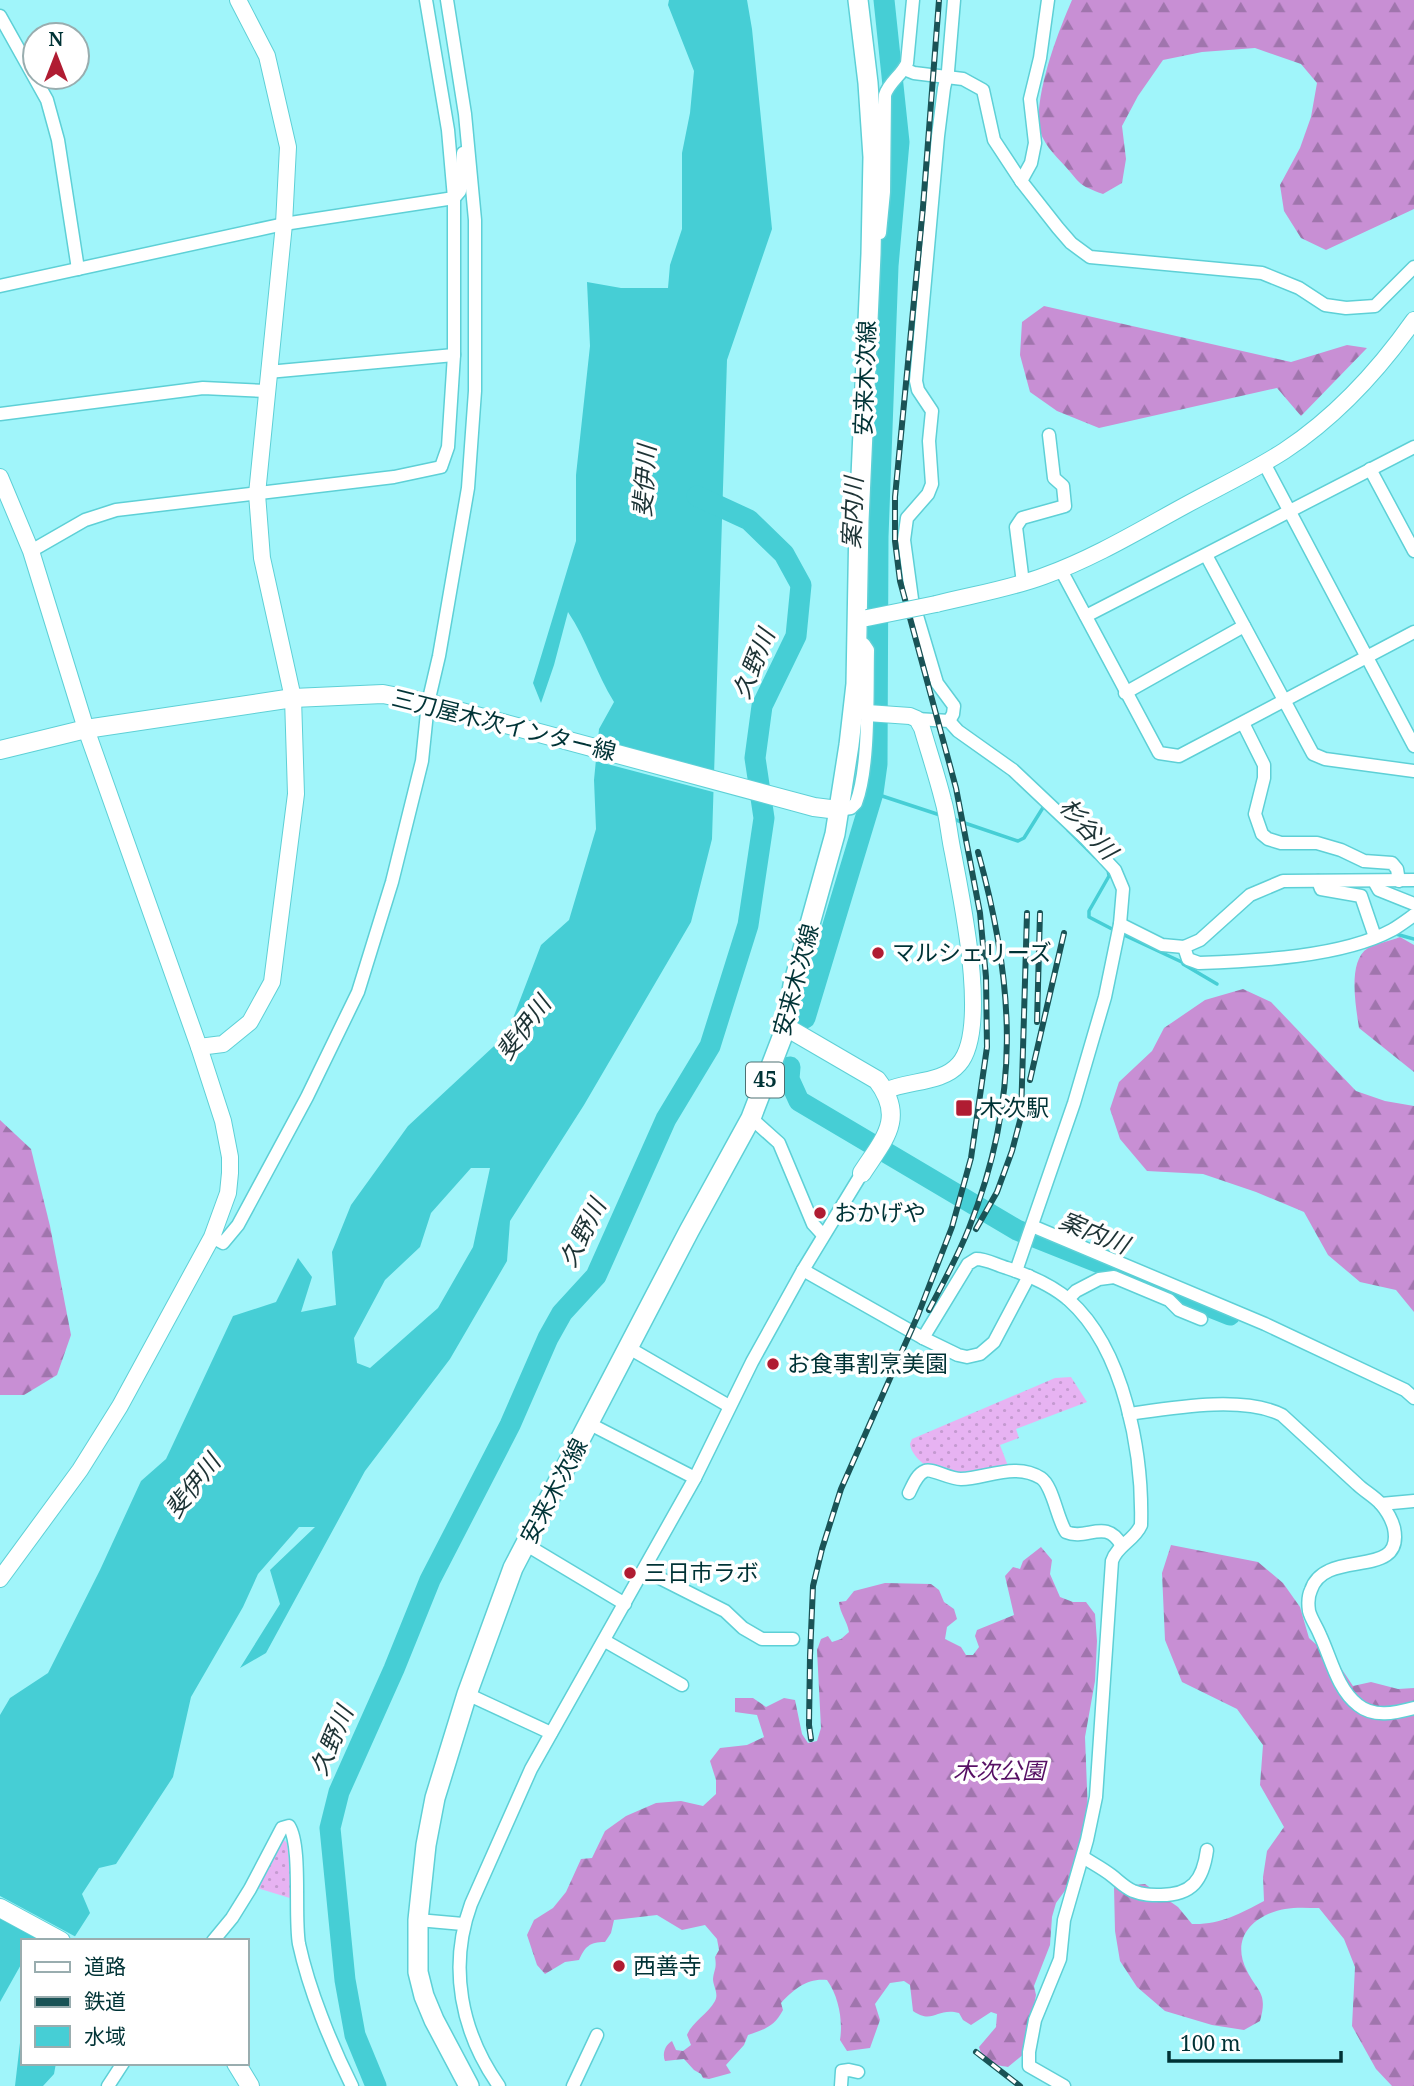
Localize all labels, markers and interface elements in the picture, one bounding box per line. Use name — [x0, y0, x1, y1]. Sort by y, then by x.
north arrow — [21, 21, 91, 91]
text: N — [49, 26, 64, 52]
street label: 安来木次線 — [846, 320, 882, 436]
water label: 斐伊川 — [625, 441, 663, 518]
water label: 案内川 — [834, 473, 869, 550]
water label: 久野川 — [724, 621, 783, 703]
street label: 三刀屋木次インター線 — [389, 681, 620, 767]
water label: 杉谷川 — [1053, 790, 1127, 868]
street label: 安来木次線 — [765, 920, 825, 1039]
place label: マルシェリーズ — [892, 936, 1052, 968]
marker: マルシェリーズ — [870, 945, 886, 961]
water label: 斐伊川 — [488, 986, 559, 1066]
road number: 45 — [746, 1062, 784, 1098]
place label: 木次駅 — [980, 1091, 1049, 1123]
marker: 木次駅 — [954, 1098, 974, 1118]
water label: 久野川 — [551, 1190, 614, 1272]
place label: おかげや — [834, 1196, 926, 1228]
water label: 案内川 — [1055, 1203, 1137, 1262]
marker: おかげや — [812, 1205, 828, 1221]
place label: お食事割烹美園 — [787, 1347, 948, 1379]
marker: お食事割烹美園 — [765, 1356, 781, 1372]
street label: 安来木次線 — [512, 1432, 594, 1549]
water label: 斐伊川 — [157, 1444, 229, 1524]
place label: 三日市ラボ — [644, 1556, 759, 1588]
marker: 三日市ラボ — [622, 1565, 638, 1581]
water label: 久野川 — [301, 1698, 361, 1780]
park label: 木次公園 — [953, 1754, 1048, 1786]
legend — [21, 1939, 248, 2065]
place label: 西善寺 — [633, 1949, 702, 1981]
text: 道路 — [84, 1952, 126, 1980]
marker: 西善寺 — [611, 1958, 627, 1974]
text: 鉄道 — [84, 1987, 126, 2015]
scale bar — [1169, 2020, 1340, 2064]
text: 水域 — [84, 2022, 126, 2050]
text: 100 m — [1180, 2029, 1241, 2057]

